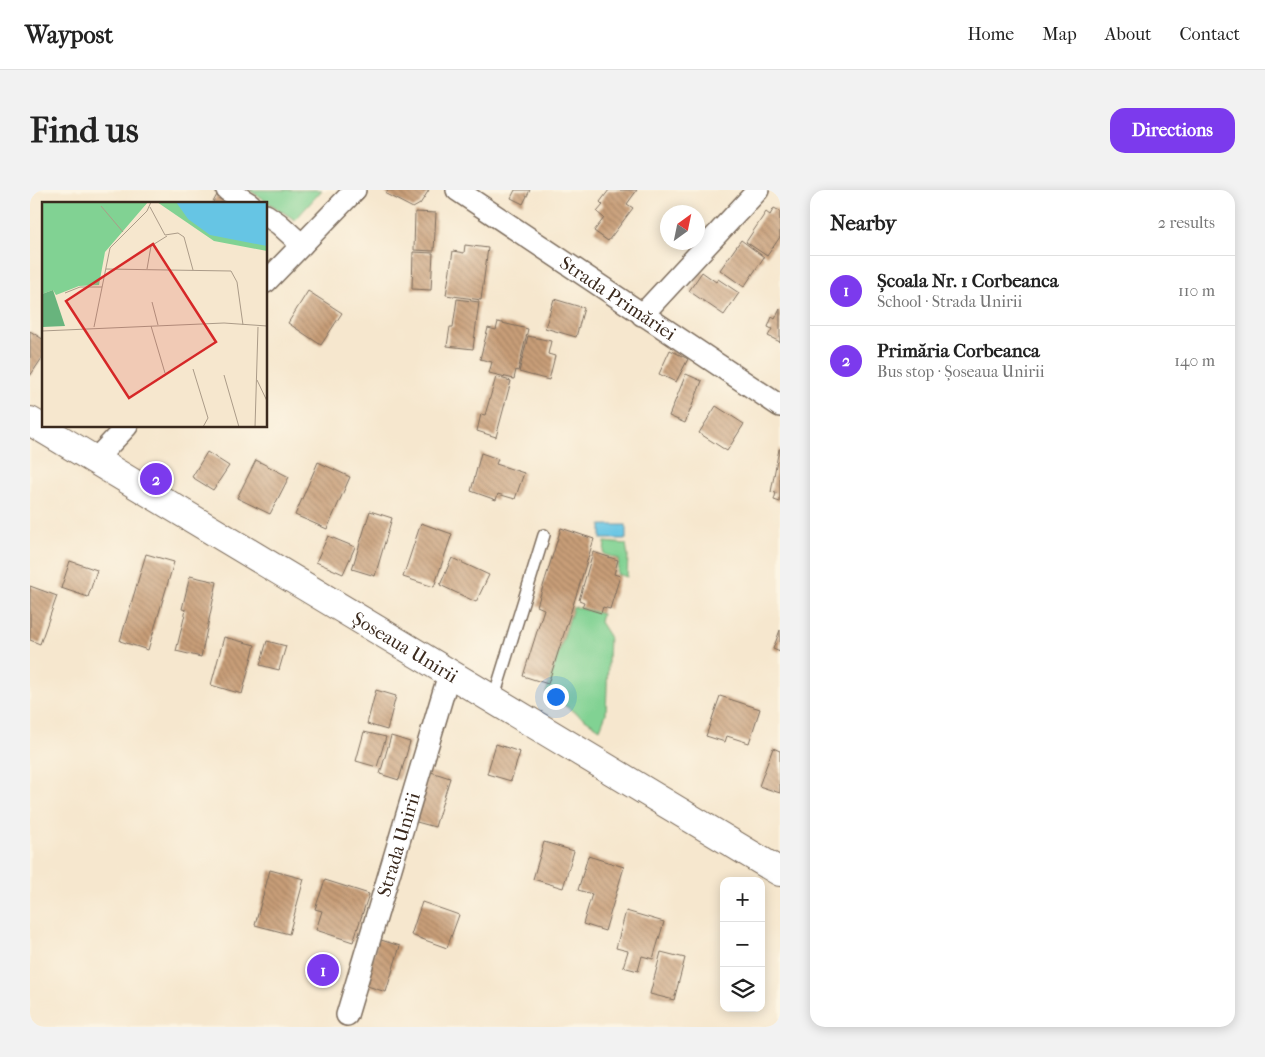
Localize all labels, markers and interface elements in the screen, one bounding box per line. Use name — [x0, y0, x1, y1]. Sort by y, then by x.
text: Waypost — [25, 21, 113, 49]
text: Home — [967, 24, 1014, 45]
text: Map — [1042, 24, 1077, 45]
text: About — [1105, 24, 1151, 45]
text: Contact — [1179, 24, 1240, 45]
button: Directions — [1110, 108, 1235, 153]
text: Find us — [30, 110, 139, 151]
inset map — [42, 202, 268, 428]
north arrow — [660, 205, 705, 250]
text: Nearby — [830, 211, 896, 235]
text: 2 results — [1158, 213, 1215, 232]
street label: Strada Primăriei — [555, 252, 680, 346]
text: Școala Nr. 1 Corbeanca — [877, 270, 1058, 292]
text: 1 — [843, 281, 849, 300]
text: 110 m — [1178, 281, 1215, 300]
text: School · Strada Unirii — [877, 292, 1022, 311]
text: Primăria Corbeanca — [877, 340, 1040, 362]
text: 2 — [842, 351, 850, 370]
text: 140 m — [1174, 351, 1215, 370]
text: Bus stop · Șoseaua Unirii — [877, 362, 1044, 381]
pin: 2 — [140, 460, 172, 498]
street label: Șoseaua Unirii — [348, 607, 462, 688]
your location — [543, 684, 569, 710]
street label: Strada Unirii — [373, 790, 425, 899]
map controls — [720, 877, 765, 1012]
button: + — [720, 877, 765, 922]
button: − — [720, 922, 765, 967]
pin: 1 — [307, 951, 339, 989]
button: layers — [720, 967, 765, 1012]

